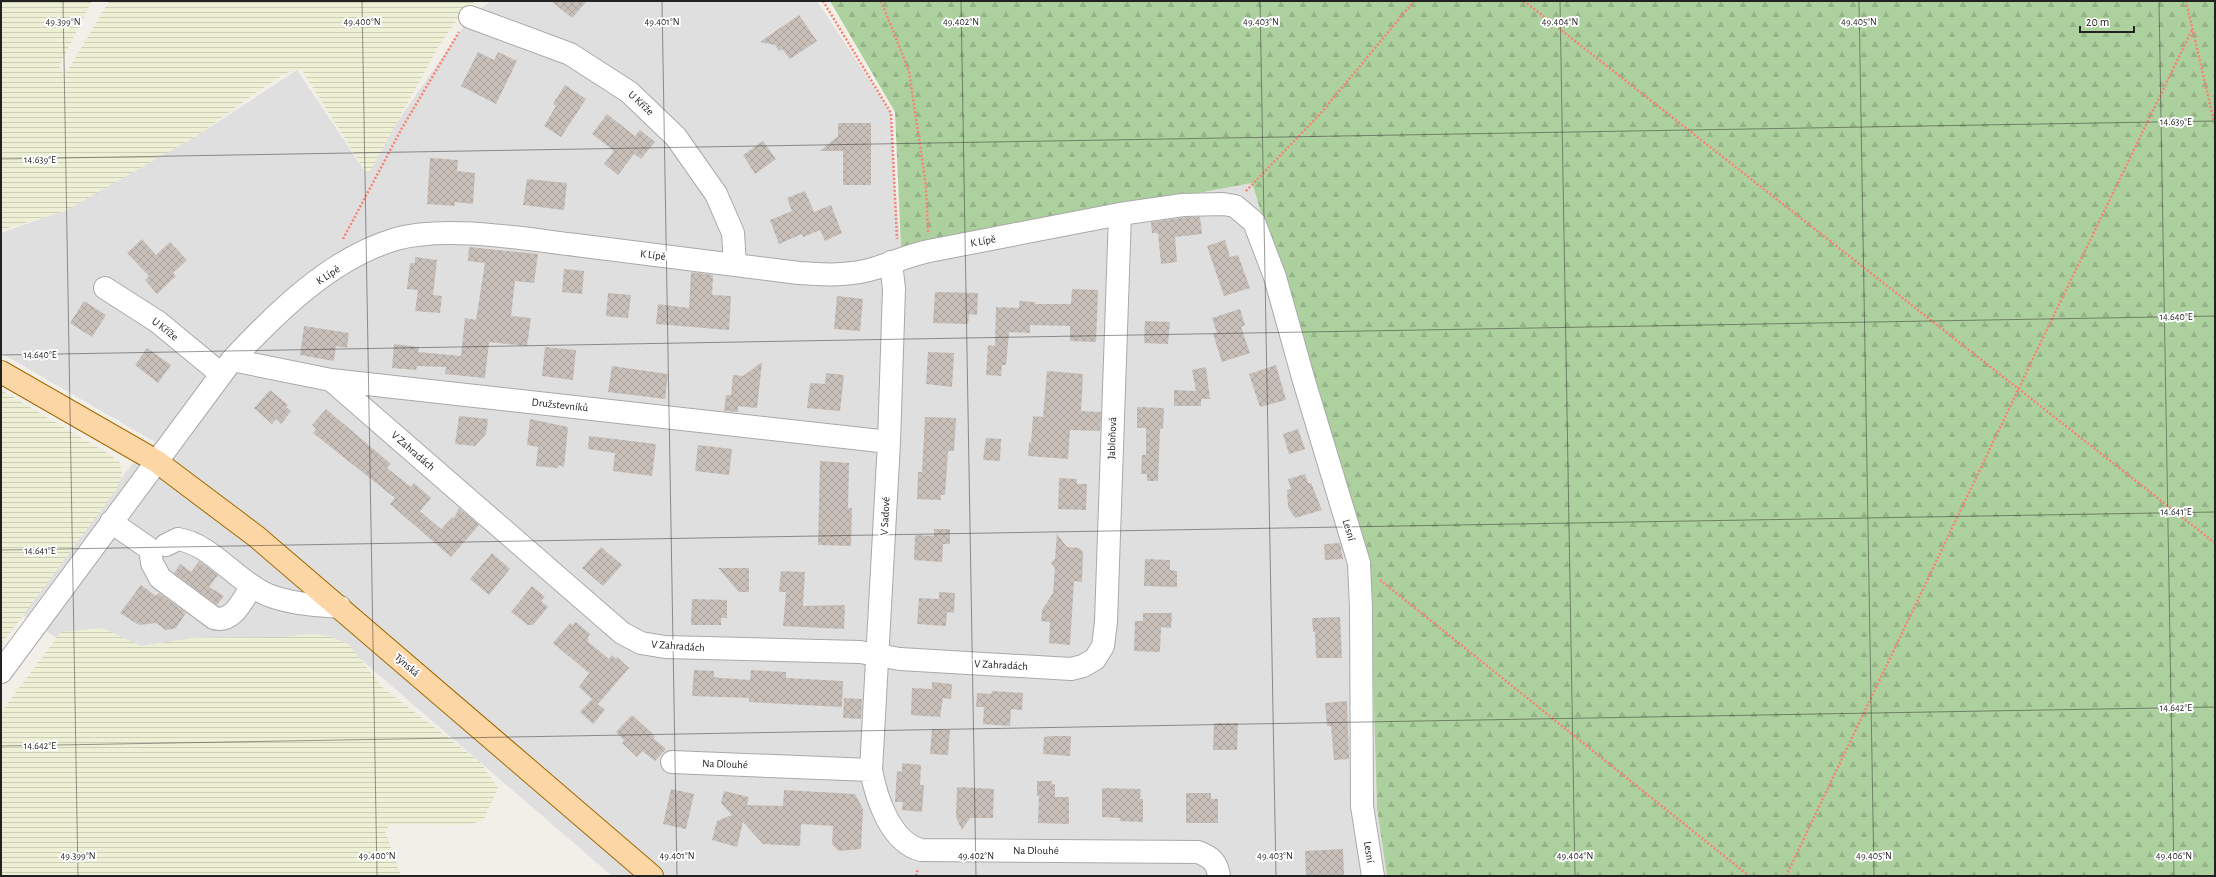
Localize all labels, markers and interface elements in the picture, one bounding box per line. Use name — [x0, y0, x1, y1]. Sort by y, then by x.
scale bar — [2080, 8, 2134, 34]
text: 20 m — [2086, 16, 2109, 28]
text: 49.399°N — [45, 17, 81, 27]
text: 49.400°N — [344, 17, 380, 27]
text: 49.401°N — [644, 17, 680, 27]
text: 49.402°N — [943, 17, 979, 27]
text: 49.403°N — [1243, 17, 1279, 27]
text: 49.404°N — [1542, 17, 1578, 27]
text: 49.405°N — [1841, 17, 1877, 27]
street label: U Kříže — [626, 89, 656, 117]
text: 14.639°E — [2160, 117, 2192, 127]
text: 14.639°E — [24, 155, 56, 165]
street label: K Lípě — [969, 233, 997, 249]
street label: K Lípě — [640, 248, 666, 262]
street label: K Lípě — [314, 263, 342, 287]
text: 14.640°E — [2159, 312, 2193, 322]
street label: U Kříže — [150, 315, 180, 343]
text: 14.640°E — [23, 350, 57, 360]
street label: Družstevníků — [531, 397, 589, 413]
street label: Jabloňová — [1106, 417, 1118, 459]
street label: V Zahradách — [389, 429, 437, 473]
street label: V Sadové — [878, 496, 892, 536]
text: 14.641°E — [2160, 507, 2192, 517]
street label: Lesní — [1341, 518, 1358, 542]
text: 14.641°E — [24, 546, 56, 556]
street label: V Zahradách — [651, 639, 705, 653]
street label: Týnská — [392, 651, 422, 679]
street label: V Zahradách — [974, 658, 1028, 672]
text: 14.642°E — [2160, 703, 2192, 713]
text: 14.642°E — [24, 741, 56, 751]
street label: Na Dlouhé — [702, 758, 748, 770]
street label: Lesní — [1362, 840, 1376, 864]
street label: Na Dlouhé — [1013, 845, 1059, 856]
text: 49.399°N — [60, 851, 96, 861]
text: 49.400°N — [359, 851, 395, 861]
text: 49.401°N — [659, 851, 695, 861]
text: 49.402°N — [958, 851, 994, 861]
text: 49.403°N — [1257, 851, 1293, 861]
text: 49.404°N — [1557, 851, 1593, 861]
text: 49.405°N — [1856, 851, 1892, 861]
text: 49.406°N — [2156, 851, 2192, 861]

